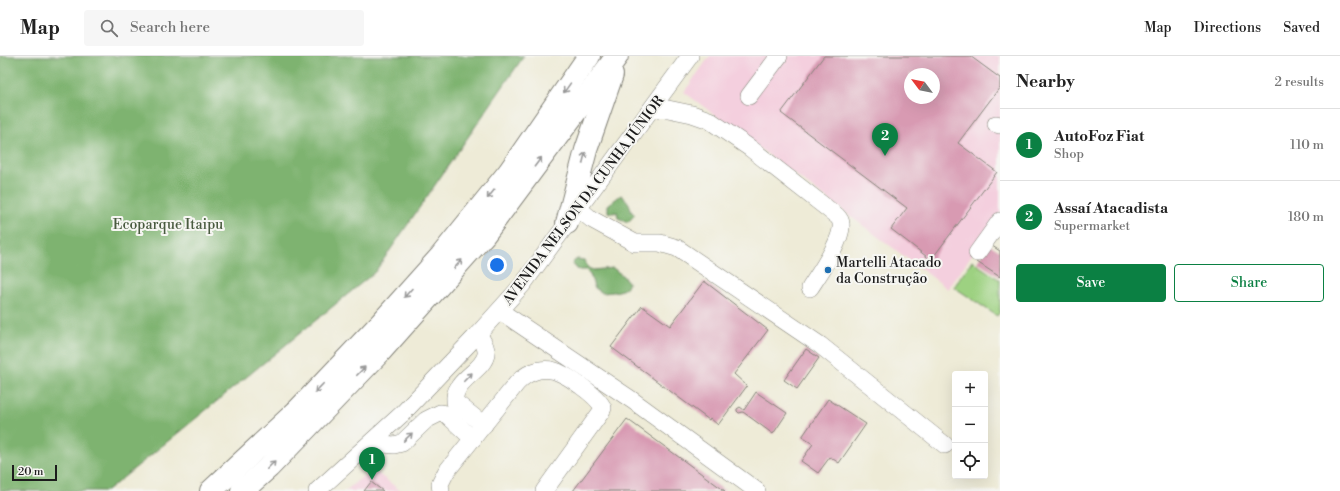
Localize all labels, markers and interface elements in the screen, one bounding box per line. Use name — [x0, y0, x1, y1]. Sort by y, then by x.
search box — [84, 10, 364, 46]
text: Map — [20, 16, 60, 40]
icon: search — [98, 17, 120, 39]
text: Search here — [130, 18, 210, 37]
text: Map — [1144, 19, 1172, 37]
text: Directions — [1194, 19, 1261, 37]
text: Saved — [1283, 19, 1320, 37]
north arrow — [904, 68, 940, 104]
text: Nearby — [1016, 71, 1075, 93]
text: 2 results — [1275, 74, 1324, 90]
one-way arrow — [563, 82, 571, 93]
street label: AVENIDA NELSON DA CUNHA JÚNIOR — [497, 91, 669, 310]
pin: 2 — [872, 123, 898, 156]
text: AutoFoz Fiat — [1054, 127, 1144, 146]
text: 1 — [1026, 137, 1032, 153]
text: 110 m — [1290, 137, 1324, 153]
text: Shop — [1054, 146, 1084, 162]
one-way arrow — [580, 152, 588, 165]
one-way arrow — [534, 157, 542, 168]
one-way arrow — [487, 189, 496, 199]
text: Assaí Atacadista — [1054, 199, 1168, 218]
text: 2 — [1025, 209, 1033, 225]
text: 180 m — [1288, 209, 1324, 225]
park label: Ecoparque Itaipu — [113, 216, 223, 234]
text: Supermarket — [1054, 218, 1130, 234]
place label: Martelli Atacado da Construção — [836, 254, 942, 288]
your location — [487, 255, 507, 275]
one-way arrow — [453, 259, 462, 270]
button: Save — [1016, 264, 1166, 302]
button: Share — [1174, 264, 1324, 302]
marker: Martelli Atacado da Construção — [823, 265, 833, 275]
one-way arrow — [403, 288, 412, 299]
one-way arrow — [356, 366, 366, 376]
map controls — [952, 371, 988, 479]
button: + — [952, 371, 988, 407]
one-way arrow — [463, 372, 473, 382]
one-way arrow — [314, 383, 323, 393]
button: − — [952, 407, 988, 443]
one-way arrow — [403, 432, 413, 442]
button: locate — [952, 443, 988, 479]
pin: 1 — [359, 447, 385, 480]
one-way arrow — [266, 460, 276, 470]
scale bar — [12, 463, 57, 482]
text: 20 m — [18, 465, 43, 479]

